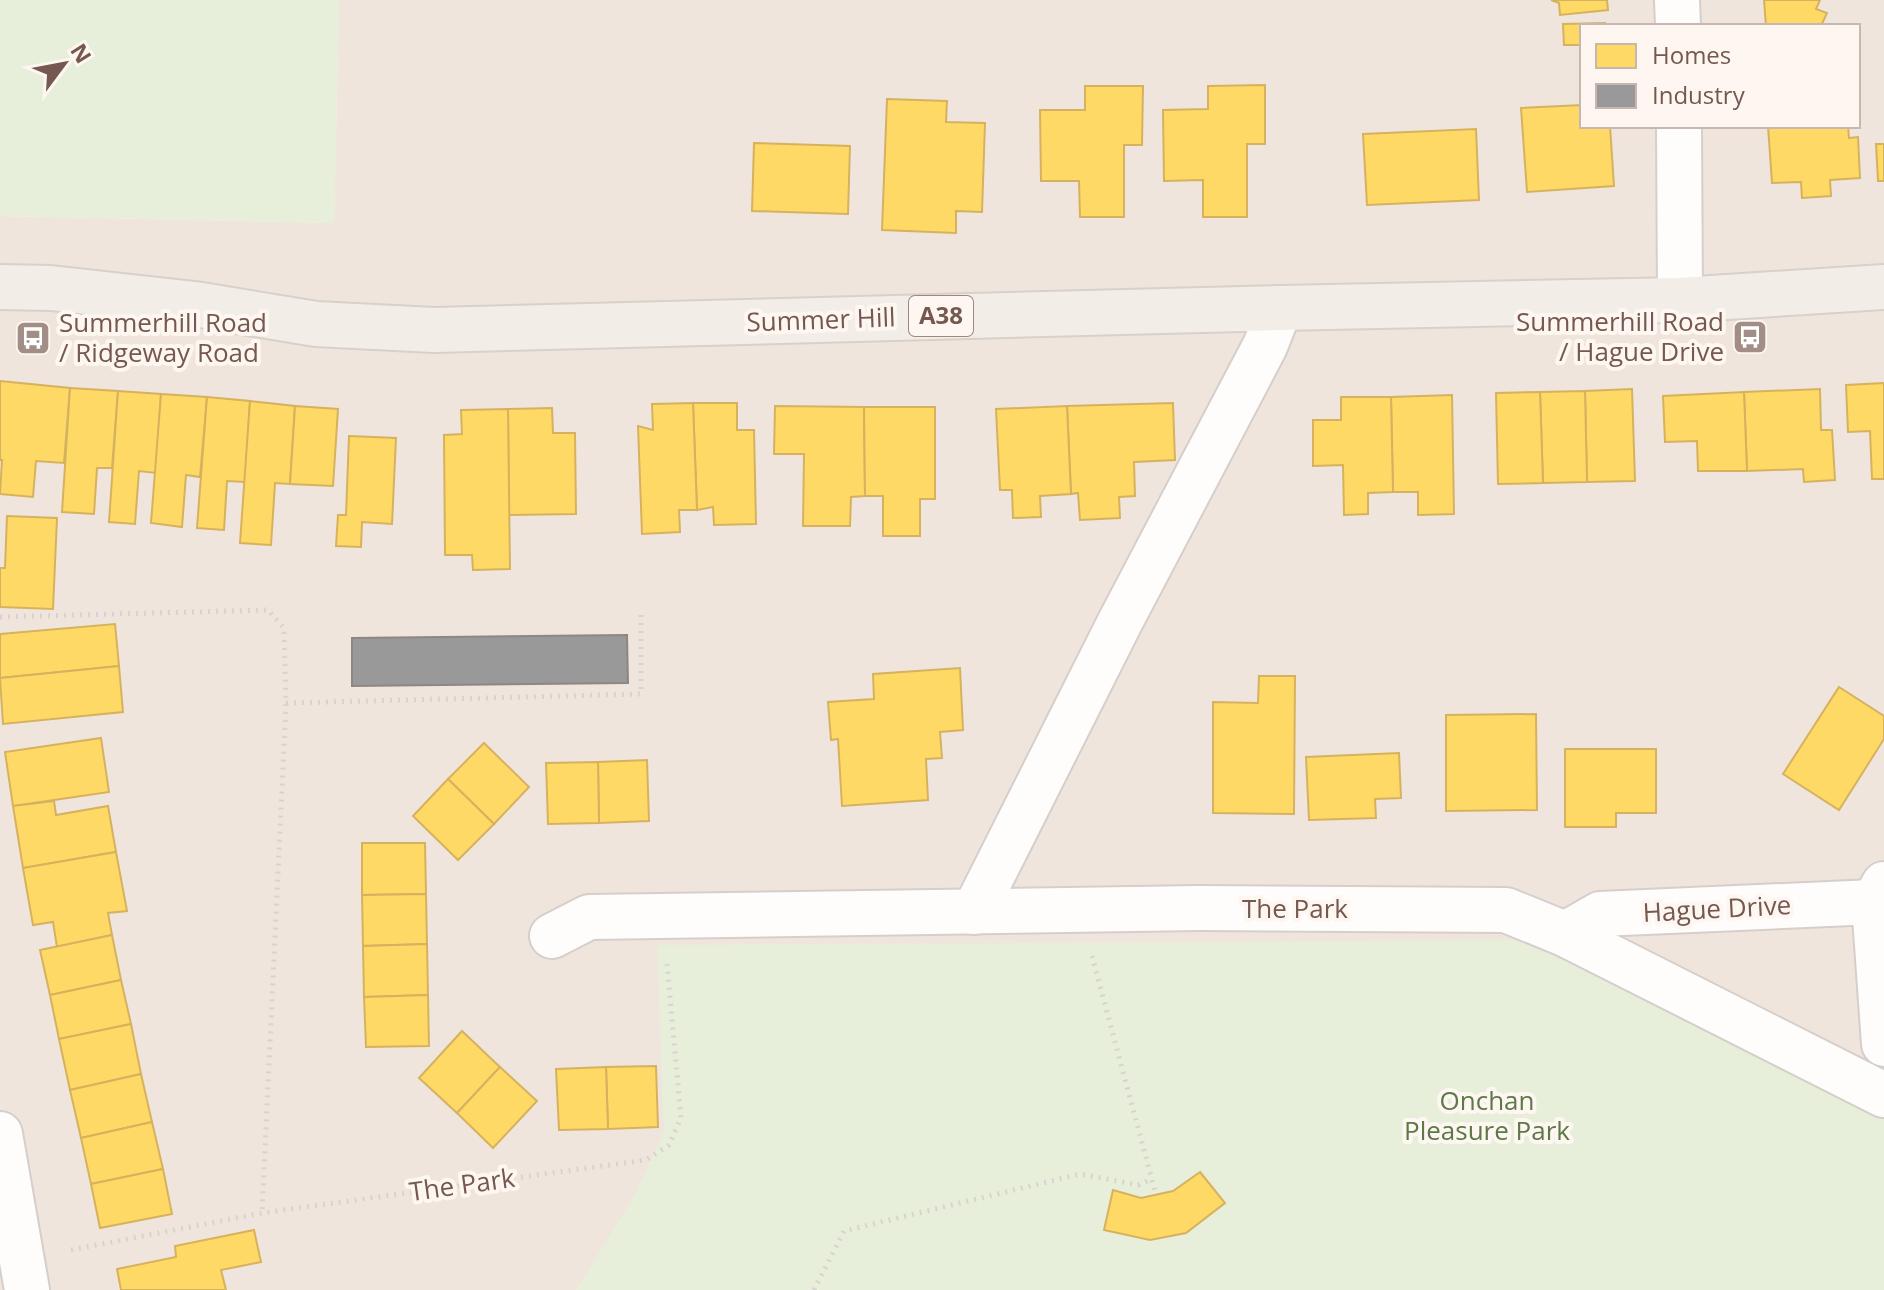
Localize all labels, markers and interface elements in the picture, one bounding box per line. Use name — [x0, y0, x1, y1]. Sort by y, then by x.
north arrow — [24, 24, 104, 104]
legend — [1580, 24, 1860, 128]
text: N — [64, 37, 99, 68]
text: Homes — [1652, 38, 1731, 71]
text: Industry — [1652, 78, 1746, 111]
road number: A38 — [909, 296, 973, 336]
street label: Summer Hill — [746, 298, 896, 340]
place label: Summerhill Road / Hague Drive — [1516, 303, 1724, 369]
place label: Summerhill Road / Ridgeway Road — [59, 304, 267, 370]
bus stop icon: Summerhill Road / Hague Drive — [1731, 318, 1769, 356]
bus stop icon: Summerhill Road / Ridgeway Road — [14, 319, 52, 357]
street label: Hague Drive — [1642, 886, 1792, 930]
street label: The Park — [1242, 890, 1348, 926]
park label: Onchan Pleasure Park — [1404, 1082, 1570, 1148]
street label: The Park — [407, 1159, 517, 1209]

